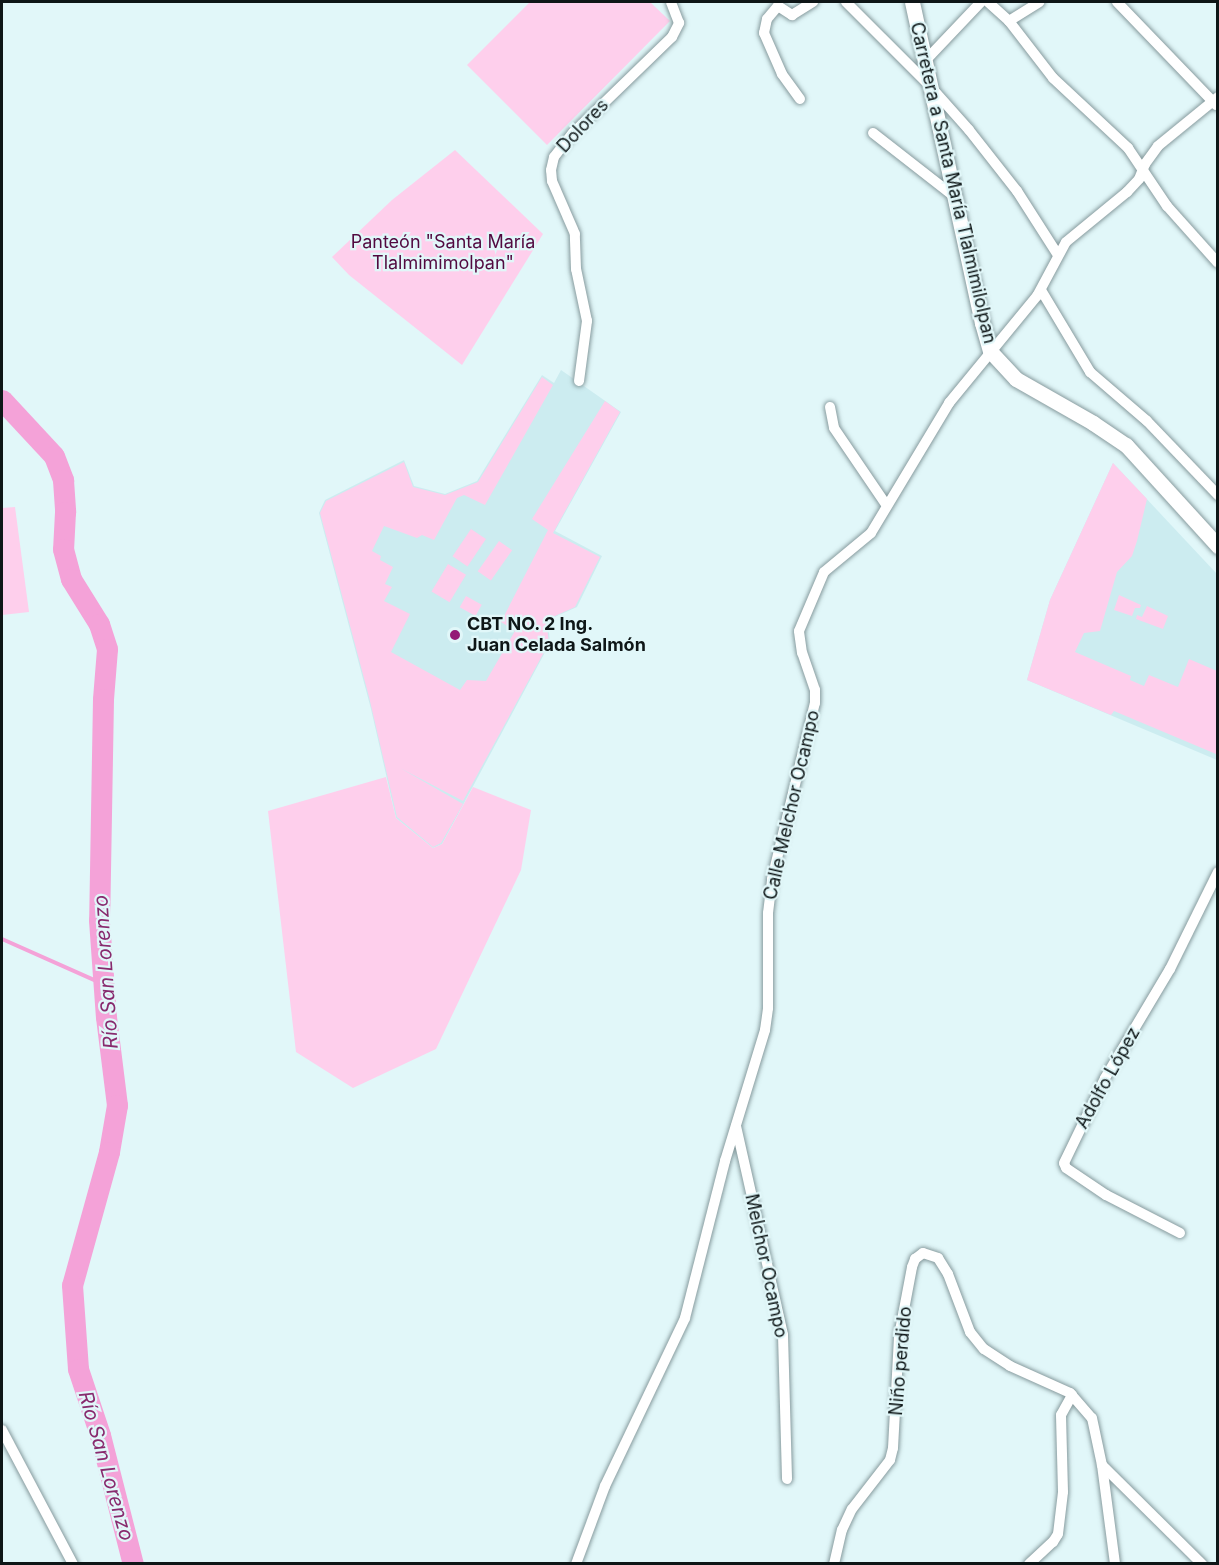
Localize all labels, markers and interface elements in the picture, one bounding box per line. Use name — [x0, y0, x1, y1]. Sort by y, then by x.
street label: Carretera a Santa María Tlalmimilolpan — [905, 20, 1001, 346]
street label: Dolores — [553, 95, 613, 157]
park label: Panteón "Santa María Tlalmimimolpan" — [351, 232, 535, 274]
place label: CBT NO. 2 Ing. Juan Celada Salmón — [467, 614, 646, 656]
marker: CBT NO. 2 Ing. Juan Celada Salmón — [448, 628, 462, 642]
street label: Calle Melchor Ocampo — [760, 708, 824, 902]
water label: Río San Lorenzo — [89, 894, 123, 1050]
street label: Adolfo López — [1071, 1023, 1145, 1133]
street label: Melchor Ocampo — [740, 1192, 792, 1340]
street label: Niño perdido — [885, 1305, 917, 1417]
water label: Río San Lorenzo — [73, 1388, 139, 1544]

